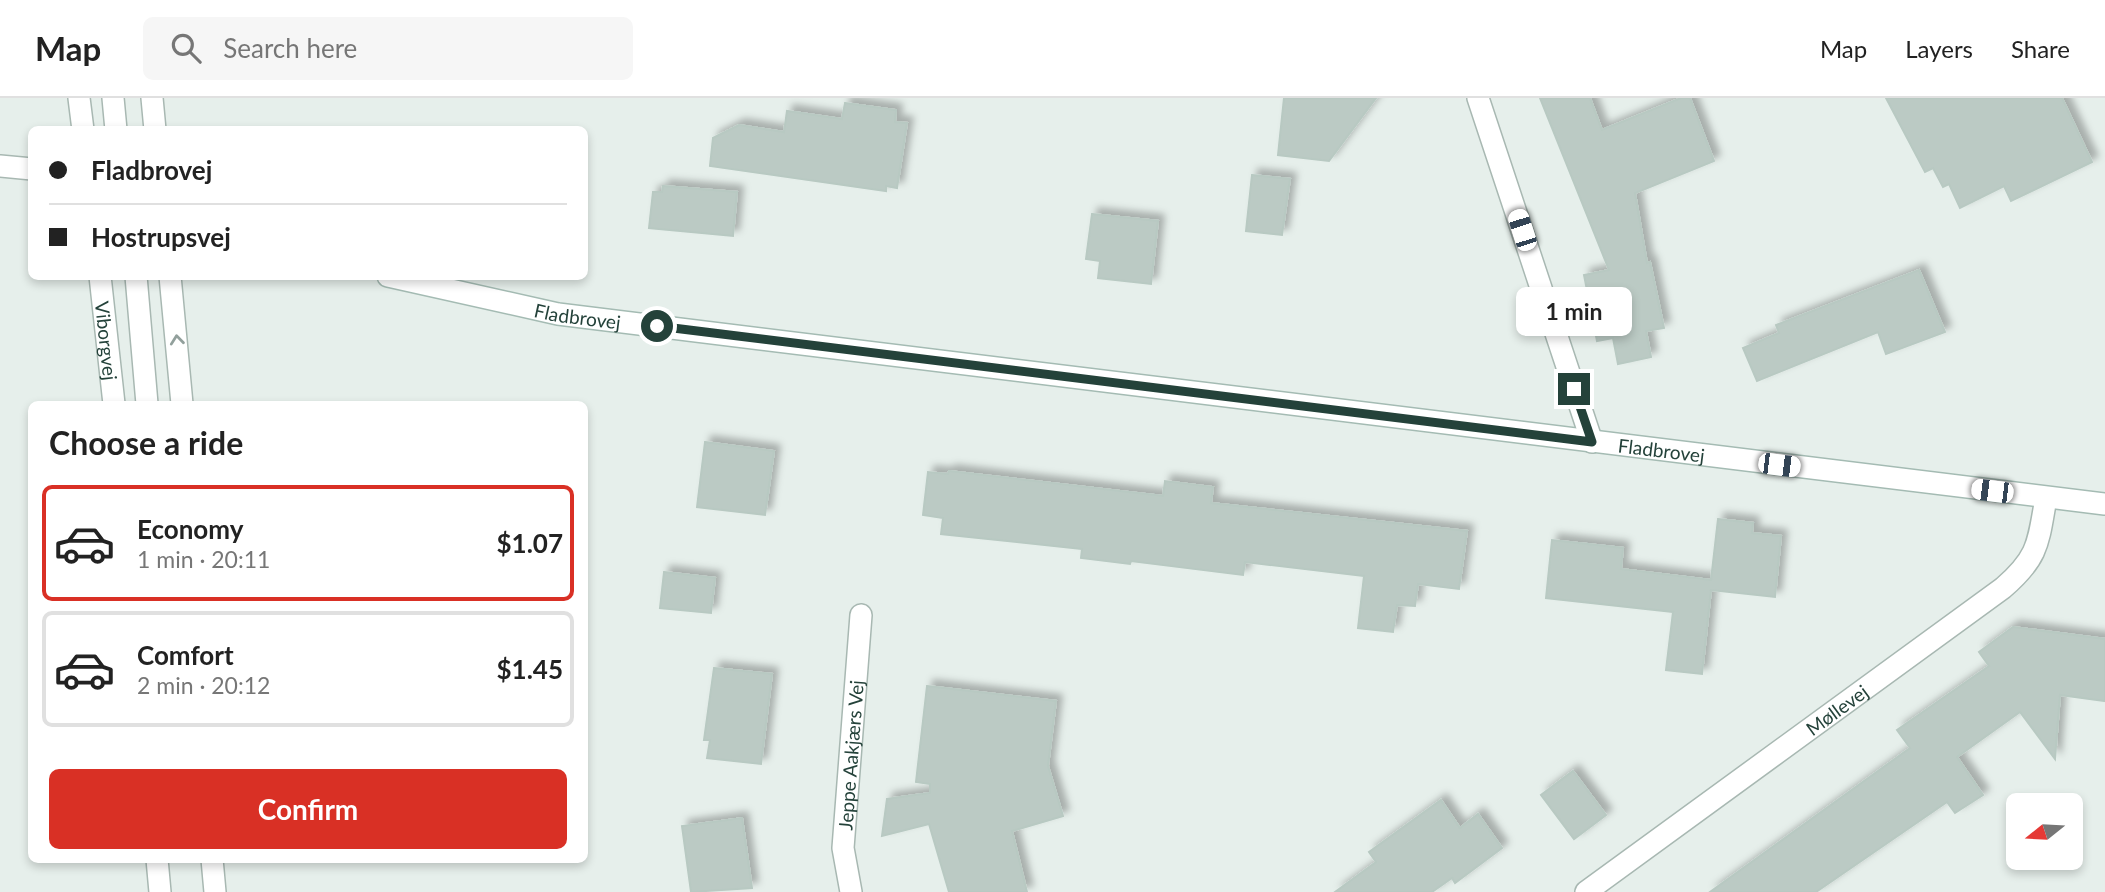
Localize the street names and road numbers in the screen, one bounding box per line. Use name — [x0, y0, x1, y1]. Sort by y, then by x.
street label: Fladbrovej — [532, 298, 622, 333]
street label: Viborgvej — [91, 300, 123, 381]
street label: Fladbrovej — [1617, 433, 1706, 466]
street label: Jeppe Aakjærs Vej — [833, 679, 867, 831]
street label: Møllevej — [1801, 679, 1872, 740]

